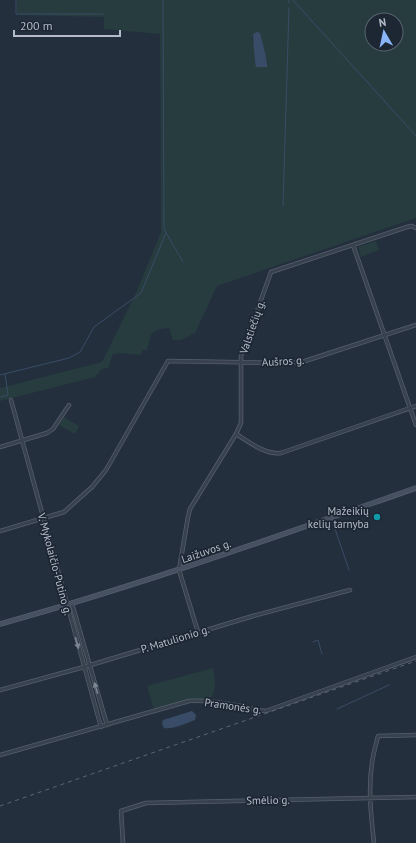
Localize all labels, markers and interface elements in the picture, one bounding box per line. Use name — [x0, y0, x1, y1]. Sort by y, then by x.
scale bar — [14, 12, 120, 38]
north arrow — [364, 12, 404, 52]
text: N — [378, 15, 387, 30]
text: 200 m — [20, 18, 53, 33]
street label: Valstiečių g. — [236, 298, 268, 357]
street label: Aušros g. — [261, 353, 305, 369]
place label: Mažeikių kelių tarnyba — [308, 504, 369, 531]
street label: V. Mykolaičio-Putino g. — [34, 510, 75, 617]
marker: Mažeikių kelių tarnyba — [372, 512, 382, 522]
street label: Laižuvos g. — [179, 536, 233, 566]
street label: P. Matulionio g. — [139, 622, 211, 656]
one-way arrow — [74, 637, 80, 649]
one-way arrow — [93, 681, 99, 693]
street label: Pramonės g. — [204, 695, 262, 717]
street label: Smėlio g. — [246, 793, 290, 807]

